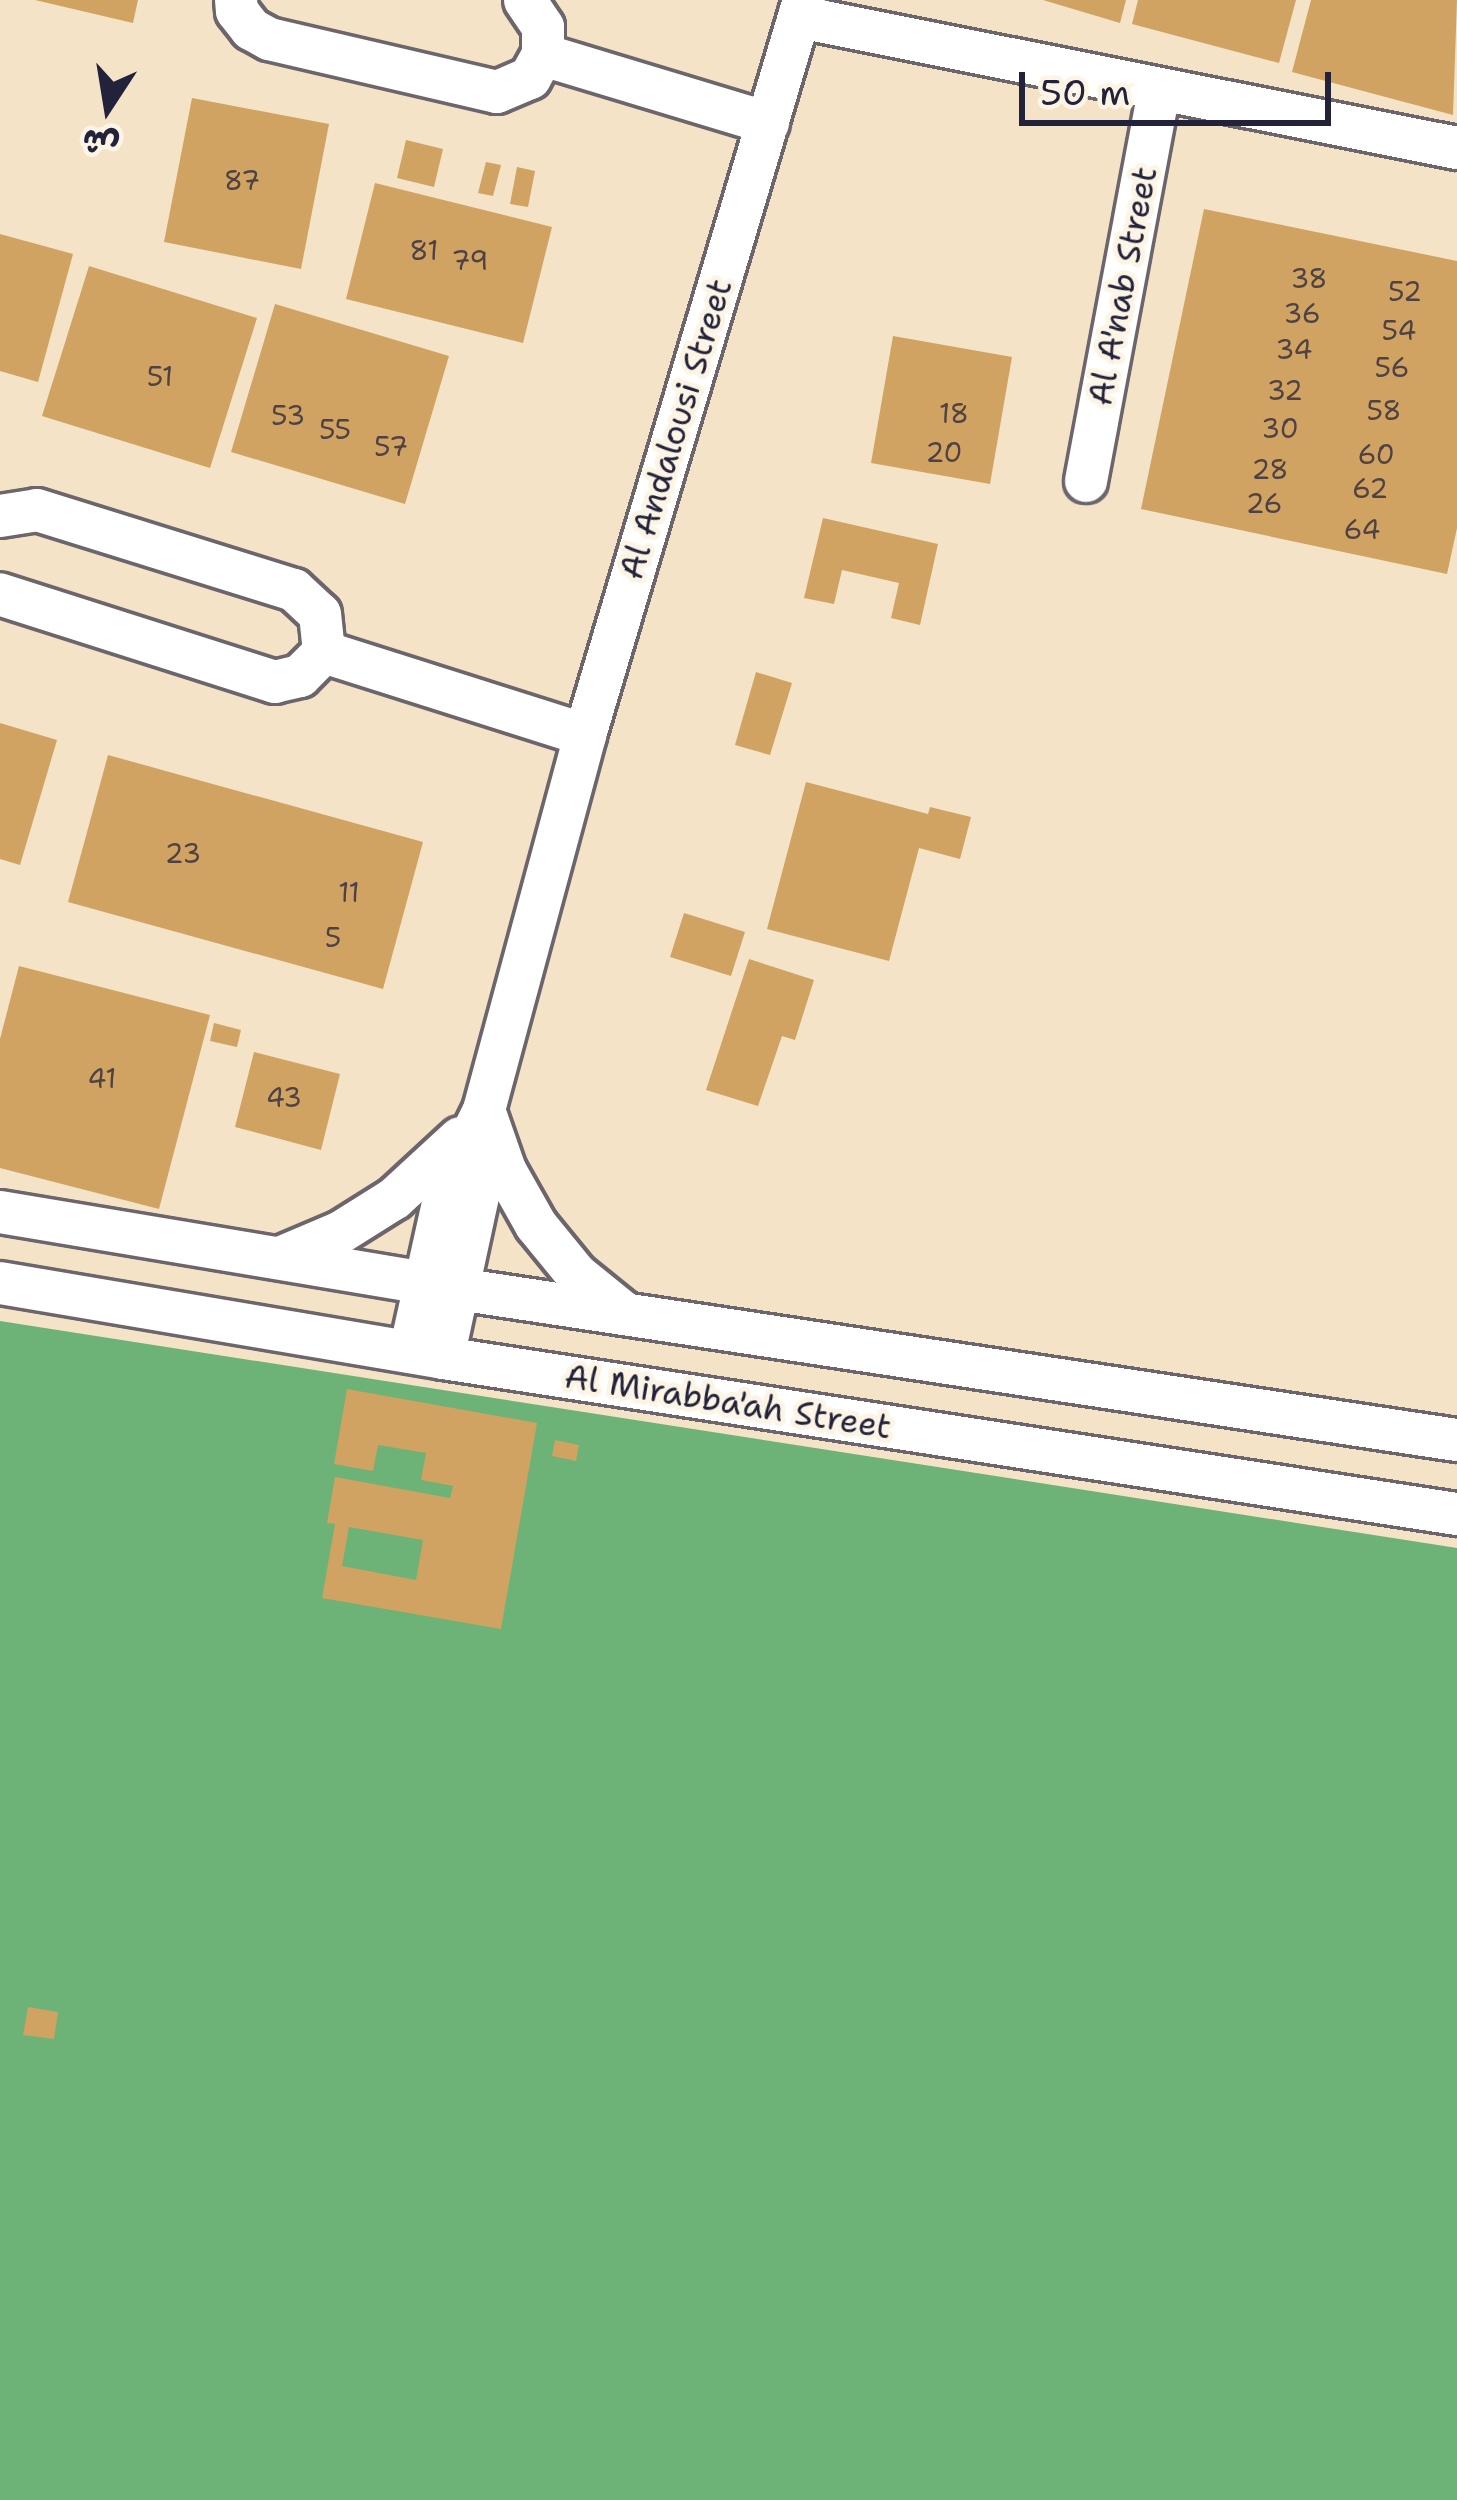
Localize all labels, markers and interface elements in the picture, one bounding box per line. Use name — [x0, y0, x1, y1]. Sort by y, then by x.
north arrow — [48, 48, 168, 168]
scale bar — [1025, 48, 1337, 122]
text: 50 m — [1040, 68, 1130, 117]
text: ش — [78, 118, 123, 169]
street label: Al A'nab Street — [1080, 163, 1166, 409]
house number: 87 — [224, 165, 260, 197]
house number: 81 — [409, 235, 439, 267]
house number: 79 — [452, 245, 488, 277]
house number: 38 — [1290, 263, 1328, 295]
street label: Al Andalousi Street — [611, 274, 741, 584]
house number: 52 — [1388, 276, 1422, 308]
house number: 36 — [1283, 298, 1321, 330]
house number: 54 — [1382, 315, 1416, 347]
house number: 34 — [1276, 334, 1312, 366]
house number: 56 — [1374, 352, 1410, 384]
house number: 51 — [147, 361, 173, 393]
house number: 32 — [1267, 375, 1303, 407]
house number: 58 — [1367, 395, 1401, 427]
house number: 18 — [939, 398, 969, 430]
house number: 53 — [271, 400, 305, 432]
house number: 30 — [1261, 413, 1299, 445]
house number: 55 — [319, 414, 351, 446]
house number: 57 — [374, 431, 408, 463]
house number: 20 — [926, 437, 962, 469]
house number: 60 — [1357, 439, 1395, 471]
house number: 28 — [1252, 454, 1288, 486]
house number: 62 — [1352, 473, 1388, 505]
house number: 26 — [1246, 488, 1282, 520]
house number: 64 — [1344, 514, 1380, 546]
house number: 23 — [165, 838, 201, 870]
house number: 11 — [338, 877, 360, 909]
house number: 5 — [325, 922, 341, 954]
house number: 41 — [88, 1063, 116, 1095]
house number: 43 — [266, 1082, 302, 1114]
street label: Al Mirabba'ah Street — [562, 1357, 894, 1447]

